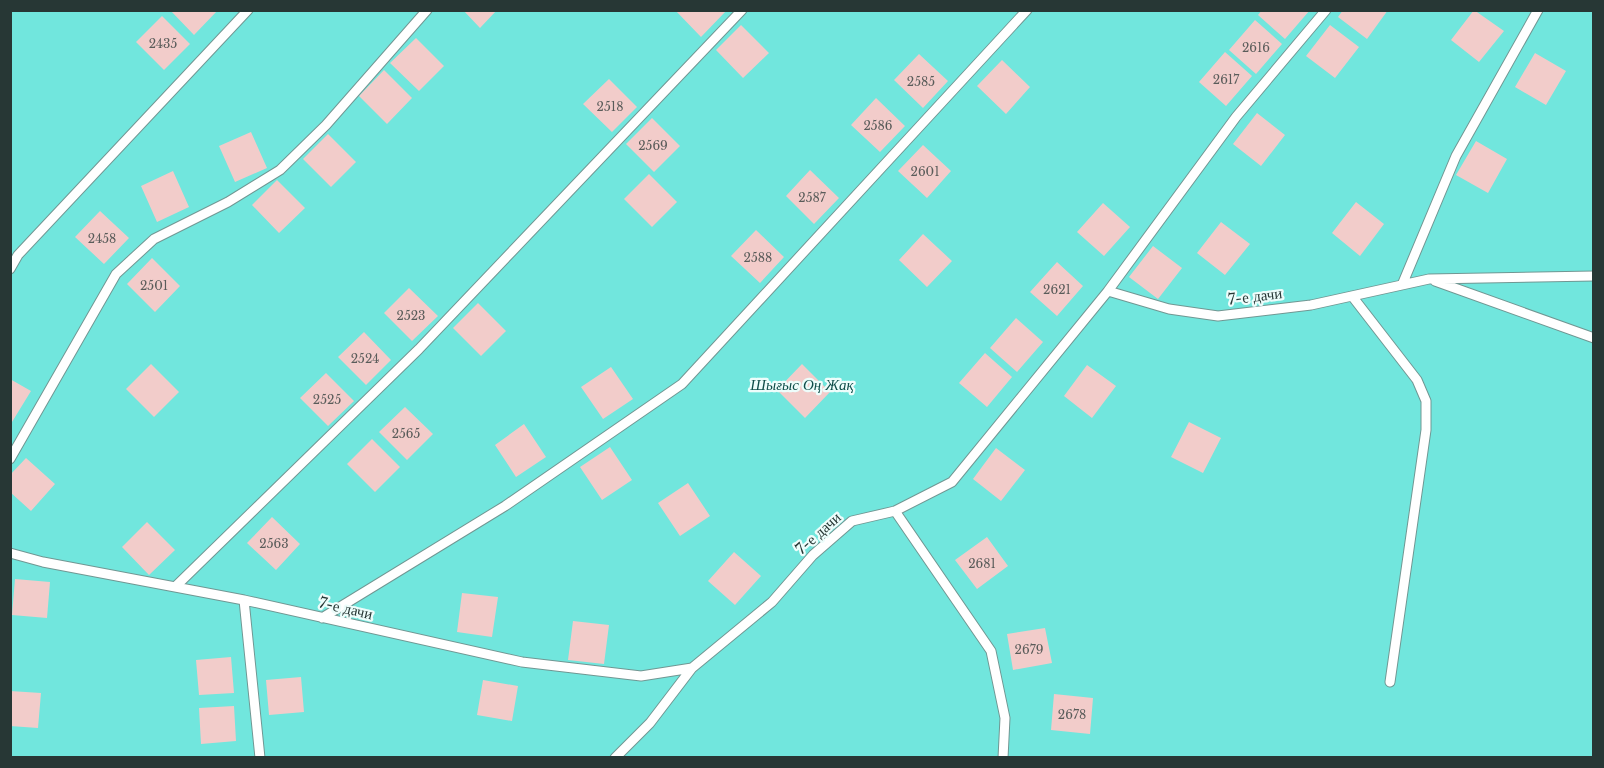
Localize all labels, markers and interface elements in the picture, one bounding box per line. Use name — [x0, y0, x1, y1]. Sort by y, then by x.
house number: 2435 — [149, 36, 177, 51]
house number: 2616 — [1242, 40, 1270, 55]
house number: 2617 — [1213, 72, 1240, 87]
house number: 2585 — [907, 74, 935, 89]
house number: 2518 — [597, 99, 623, 114]
house number: 2586 — [863, 118, 893, 133]
house number: 2569 — [638, 138, 668, 153]
house number: 2601 — [910, 164, 940, 179]
house number: 2587 — [798, 190, 827, 205]
house number: 2458 — [88, 231, 116, 246]
house number: 2588 — [744, 250, 772, 265]
house number: 2501 — [140, 278, 168, 293]
house number: 2621 — [1043, 282, 1071, 297]
street label: 7-е дачи — [1227, 283, 1283, 309]
house number: 2523 — [397, 308, 426, 323]
house number: 2524 — [351, 351, 379, 366]
park label: Шығыс Оң Жақ — [749, 375, 855, 394]
house number: 2525 — [313, 392, 341, 407]
house number: 2565 — [392, 426, 421, 441]
street label: 7-е дачи — [791, 508, 845, 558]
house number: 2563 — [259, 536, 289, 551]
house number: 2681 — [968, 556, 996, 571]
street label: 7-е дачи — [317, 593, 375, 623]
house number: 2679 — [1015, 642, 1043, 657]
house number: 2678 — [1058, 707, 1086, 722]

